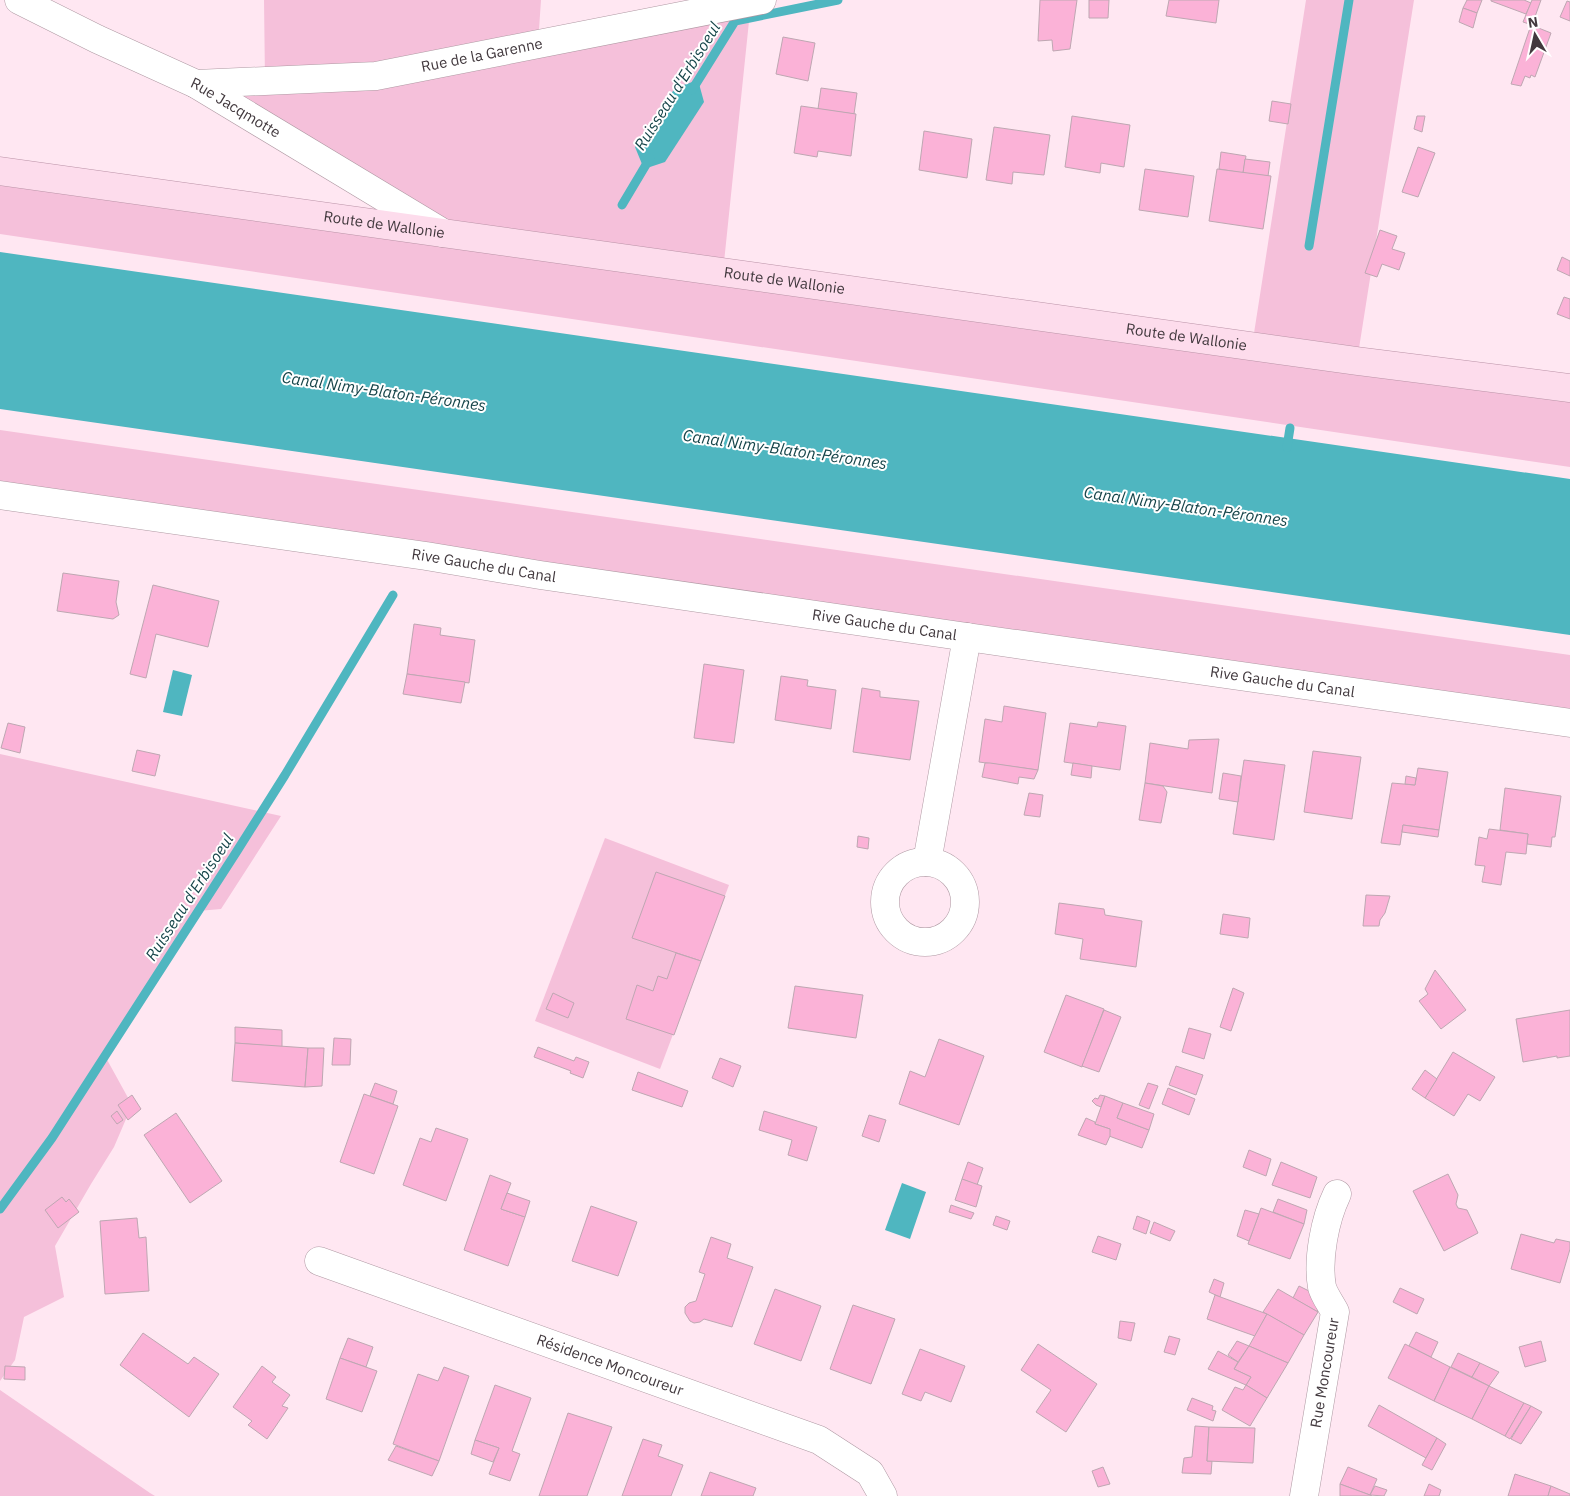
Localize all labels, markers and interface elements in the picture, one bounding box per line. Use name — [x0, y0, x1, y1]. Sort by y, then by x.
north arrow — [1510, 10, 1560, 60]
text: N — [1527, 12, 1539, 32]
water label: Ruisseau d'Erbisoeul — [630, 18, 725, 154]
street label: Rue de la Garenne — [419, 33, 544, 76]
street label: Rue Jacqmotte — [188, 73, 284, 142]
street label: Route de Wallonie — [323, 206, 446, 242]
street label: Route de Wallonie — [723, 262, 846, 298]
street label: Route de Wallonie — [1125, 319, 1248, 354]
water label: Canal Nimy-Blaton-Péronnes — [281, 367, 487, 415]
water label: Canal Nimy-Blaton-Péronnes — [682, 425, 888, 473]
water label: Canal Nimy-Blaton-Péronnes — [1083, 482, 1289, 530]
street label: Rive Gauche du Canal — [410, 544, 557, 586]
street label: Rive Gauche du Canal — [811, 605, 958, 644]
street label: Rive Gauche du Canal — [1209, 662, 1356, 701]
water label: Ruisseau d'Erbisoeul — [141, 829, 238, 964]
street label: Rue Moncoureur — [1306, 1316, 1343, 1429]
street label: Résidence Moncoureur — [534, 1330, 687, 1400]

